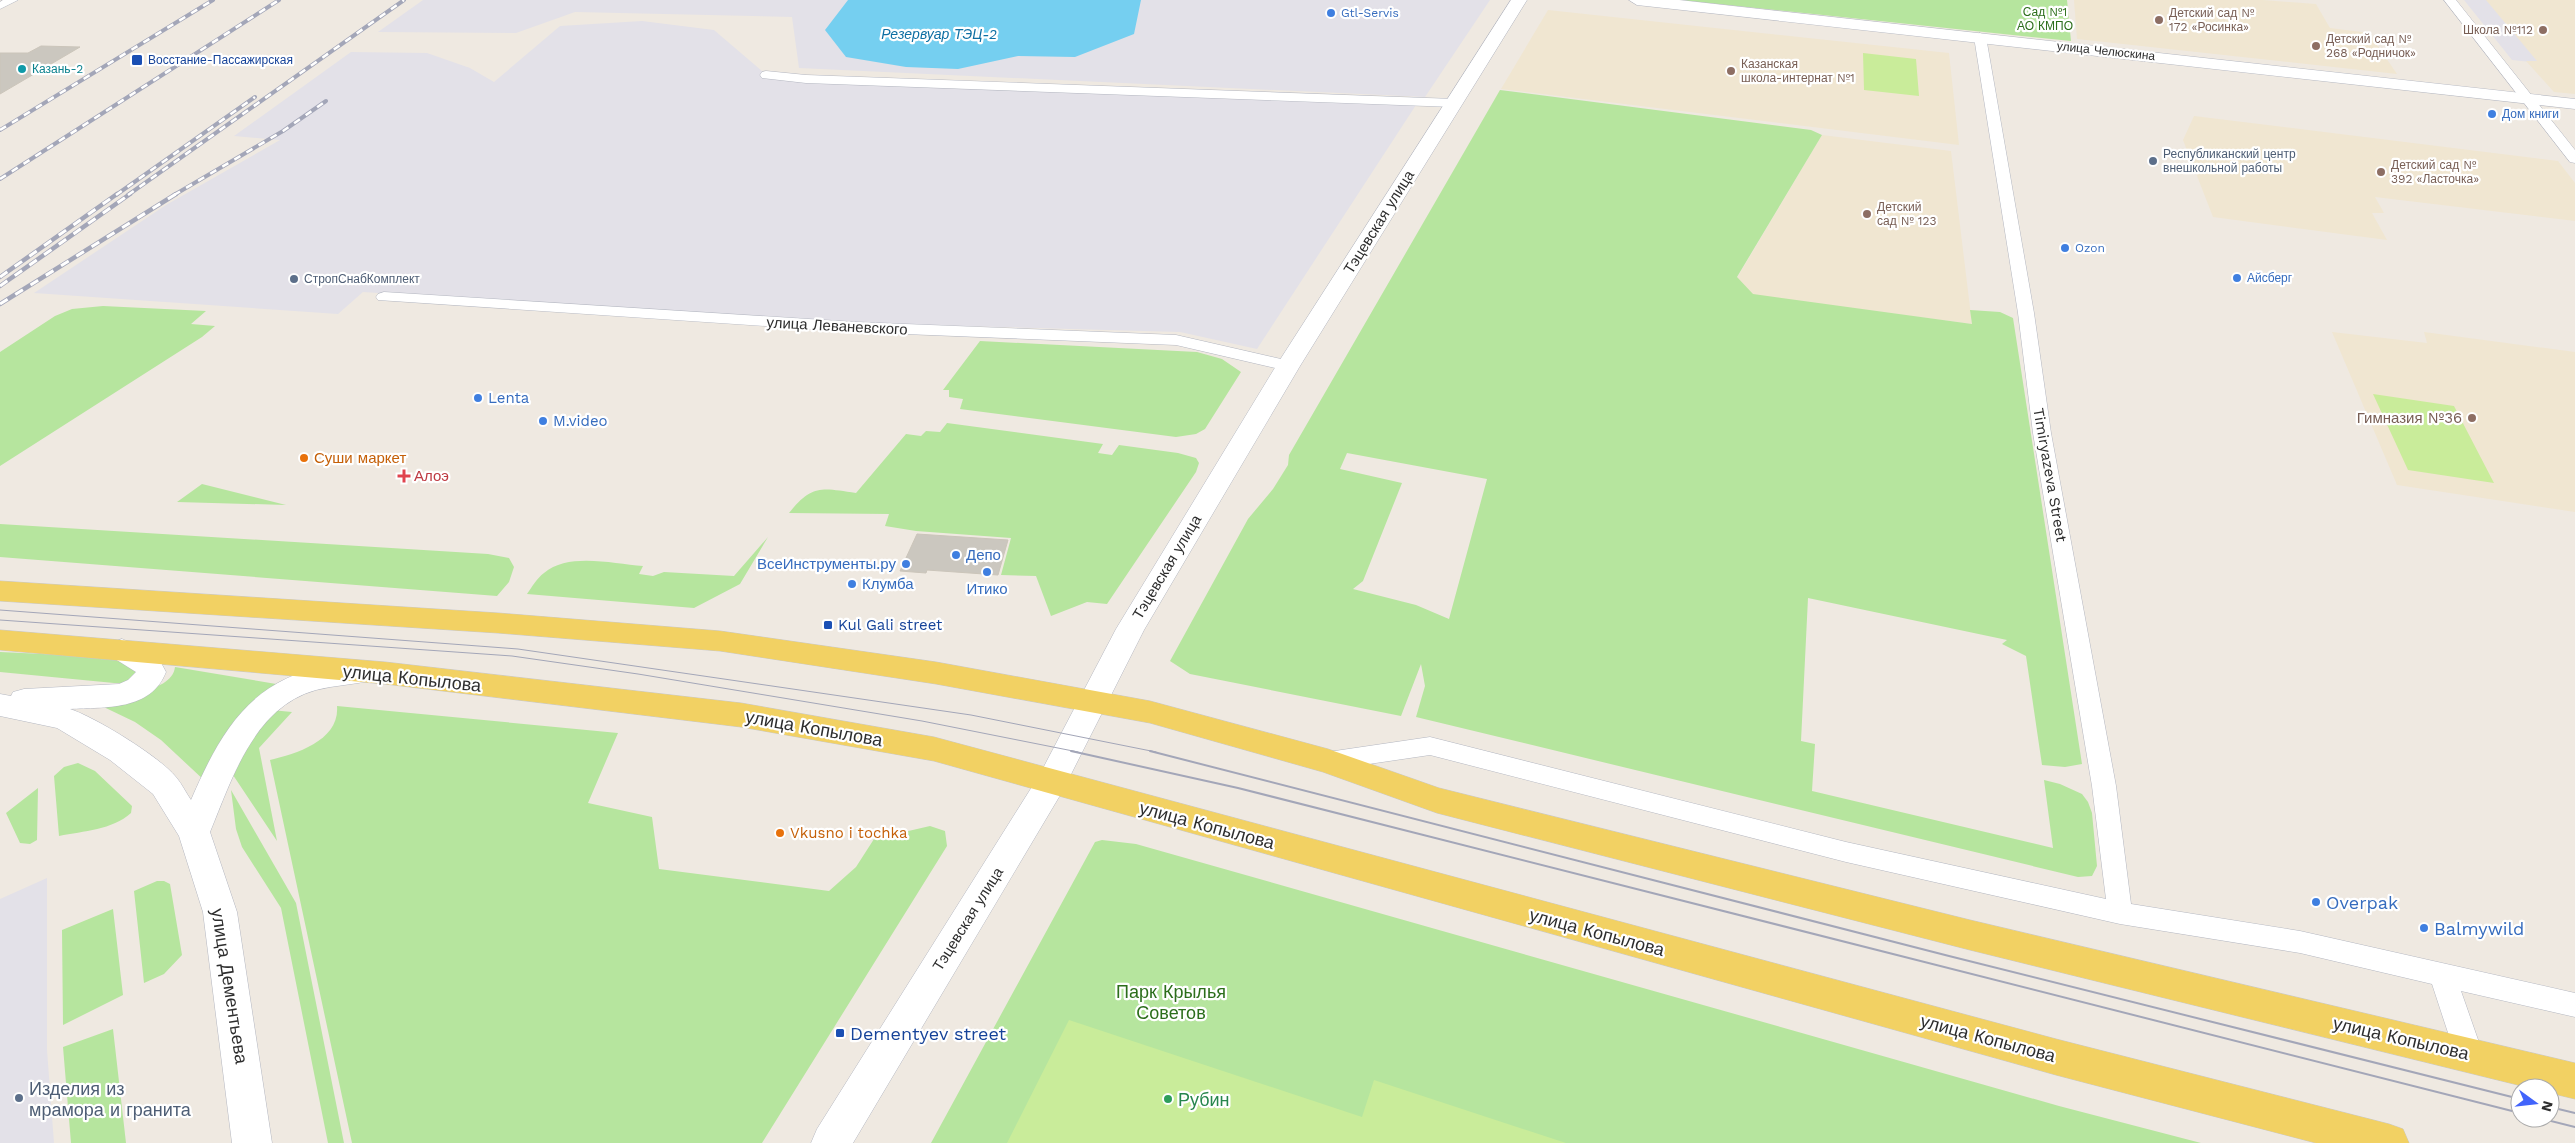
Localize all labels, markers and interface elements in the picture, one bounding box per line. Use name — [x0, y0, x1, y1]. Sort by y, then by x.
park label: Сад №1 АО КМПО — [2017, 5, 2073, 33]
place label: Gtl-Servis — [1341, 6, 1399, 20]
place label: Детский сад № 172 «Росинка» — [2169, 6, 2254, 34]
marker: Gtl-Servis — [1325, 7, 1337, 19]
marker: Детский сад № 172 «Росинка» — [2153, 14, 2165, 26]
place label: Школа №112 — [2463, 23, 2533, 37]
marker: Школа №112 — [2537, 24, 2549, 36]
water label: Резервуар ТЭЦ-2 — [881, 26, 997, 42]
place label: Детский сад № 268 «Родничок» — [2326, 32, 2416, 60]
street label: улица Челюскина — [2056, 39, 2156, 63]
marker: Детский сад № 268 «Родничок» — [2310, 40, 2322, 52]
marker: Восстание-Пассажирская — [130, 53, 144, 67]
place label: Восстание-Пассажирская — [148, 53, 293, 67]
place label: Казанская школа-интернат №1 — [1741, 57, 1855, 85]
place label: Казань-2 — [32, 62, 83, 76]
marker: Казань-2 — [16, 63, 28, 75]
marker: Казанская школа-интернат №1 — [1725, 65, 1737, 77]
place label: Дом книги — [2502, 107, 2559, 121]
marker: Дом книги — [2486, 108, 2498, 120]
place label: Республиканский центр внешкольной работы — [2163, 147, 2296, 175]
marker: Республиканский центр внешкольной работы — [2147, 155, 2159, 167]
place label: Детский сад № 392 «Ласточка» — [2391, 158, 2479, 186]
street label: Тэцевская улица — [1340, 166, 1418, 277]
marker: Детский сад № 392 «Ласточка» — [2375, 166, 2387, 178]
place label: Детский сад № 123 — [1877, 200, 1936, 228]
marker: Детский сад № 123 — [1861, 208, 1873, 220]
place label: Ozon — [2075, 241, 2105, 255]
marker: Ozon — [2059, 242, 2071, 254]
place label: Айсберг — [2247, 271, 2293, 285]
place label: СтропСнабКомплект — [304, 272, 420, 286]
marker: Айсберг — [2231, 272, 2243, 284]
marker: СтропСнабКомплект — [288, 273, 300, 285]
street label: улица Леваневского — [766, 313, 908, 339]
place label: Lenta — [488, 389, 530, 407]
marker: Lenta — [472, 392, 484, 404]
street label: Timiryazeva Street — [2029, 407, 2071, 544]
place label: Гимназия №36 — [2357, 409, 2462, 427]
place label: M.video — [553, 412, 608, 430]
marker: Гимназия №36 — [2466, 412, 2478, 424]
marker: M.video — [537, 415, 549, 427]
place label: Суши маркет — [314, 449, 406, 467]
marker: Суши маркет — [298, 452, 310, 464]
place label: Алоэ — [414, 467, 449, 485]
marker: Алоэ — [398, 470, 410, 482]
street label: Тэцевская улица — [1129, 511, 1206, 622]
place label: Депо — [966, 546, 1001, 564]
marker: Депо — [950, 549, 962, 561]
place label: ВсеИнструменты.ру — [757, 555, 896, 573]
marker: ВсеИнструменты.ру — [900, 558, 912, 570]
marker: Итико — [981, 566, 993, 578]
place label: Клумба — [862, 575, 914, 593]
marker: Клумба — [846, 578, 858, 590]
place label: Итико — [966, 580, 1008, 598]
place label: Kul Gali street — [838, 616, 943, 634]
marker: Kul Gali street — [822, 619, 834, 631]
street label: улица Копылова — [342, 660, 483, 696]
street label: улица Копылова — [744, 706, 885, 751]
street label: улица Копылова — [1137, 797, 1278, 853]
place label: Vkusno i tochka — [790, 824, 908, 842]
marker: Vkusno i tochka — [774, 827, 786, 839]
street label: Тэцевская улица — [929, 863, 1007, 974]
place label: Overpak — [2326, 892, 2398, 913]
marker: Overpak — [2310, 896, 2322, 908]
street label: улица Копылова — [1527, 904, 1668, 960]
street label: улица Дементьева — [207, 907, 253, 1066]
place label: Balmywild — [2434, 918, 2524, 939]
marker: Balmywild — [2418, 922, 2430, 934]
park label: Парк Крылья Советов — [1116, 981, 1226, 1023]
street label: улица Копылова — [1918, 1010, 2059, 1066]
street label: улица Копылова — [2331, 1012, 2472, 1064]
place label: Dementyev street — [850, 1023, 1007, 1044]
marker: Dementyev street — [834, 1027, 846, 1039]
place label: Изделия из мрамора и гранита — [29, 1078, 192, 1120]
north arrow — [2510, 1078, 2560, 1128]
place label: Рубин — [1178, 1089, 1230, 1110]
marker: Изделия из мрамора и гранита — [13, 1092, 25, 1104]
marker: Рубин — [1162, 1093, 1174, 1105]
text: N — [2538, 1099, 2557, 1113]

